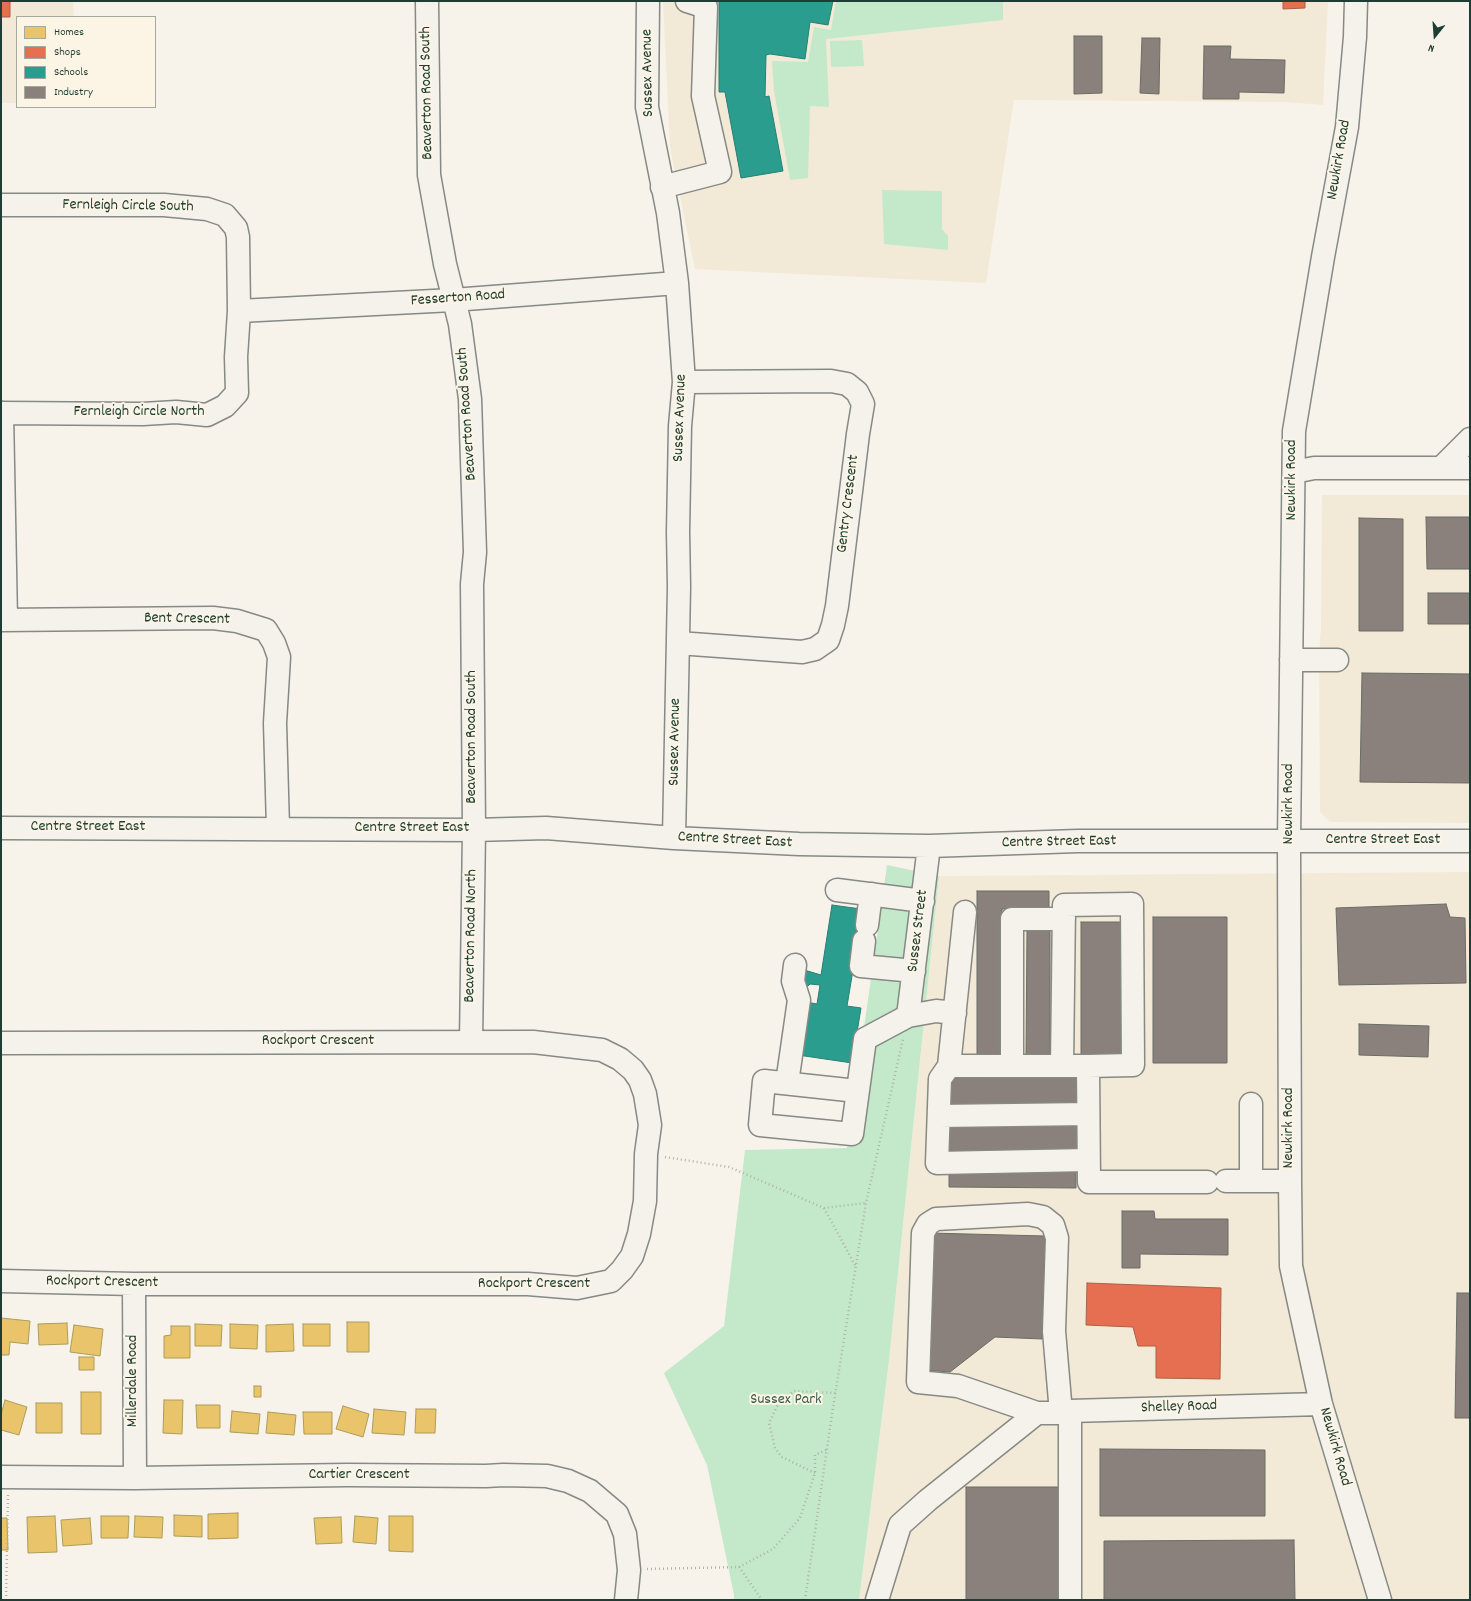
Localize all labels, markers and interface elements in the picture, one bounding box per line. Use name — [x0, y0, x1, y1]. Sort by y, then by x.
legend — [16, 16, 156, 108]
north arrow — [1415, 16, 1455, 56]
text: Homes — [54, 24, 84, 41]
street label: Beaverton Road South — [417, 26, 439, 160]
street label: Sussex Avenue — [639, 29, 659, 117]
text: N — [1427, 39, 1436, 56]
text: Shops — [54, 44, 81, 61]
text: Schools — [54, 64, 88, 81]
text: Industry — [54, 84, 93, 101]
street label: Newkirk Road — [1324, 119, 1356, 201]
street label: Fernleigh Circle South — [62, 196, 194, 218]
street label: Fesserton Road — [410, 286, 506, 312]
street label: Beaverton Road South — [454, 347, 482, 481]
street label: Sussex Avenue — [670, 374, 692, 462]
street label: Fernleigh Circle North — [73, 403, 205, 423]
street label: Newkirk Road — [1283, 440, 1303, 520]
street label: Gentry Crescent — [833, 454, 865, 554]
street label: Bent Crescent — [144, 610, 230, 630]
street label: Beaverton Road South — [463, 670, 483, 804]
street label: Sussex Avenue — [666, 698, 686, 786]
street label: Newkirk Road — [1280, 764, 1300, 844]
street label: Centre Street East — [31, 818, 145, 838]
street label: Centre Street East — [355, 819, 469, 839]
street label: Centre Street East — [677, 828, 793, 854]
street label: Centre Street East — [1326, 831, 1440, 851]
street label: Centre Street East — [1001, 832, 1117, 854]
street label: Beaverton Road North — [461, 869, 483, 1003]
street label: Sussex Street — [904, 889, 934, 973]
street label: Rockport Crescent — [262, 1032, 374, 1052]
street label: Newkirk Road — [1280, 1088, 1300, 1168]
street label: Rockport Crescent — [46, 1272, 158, 1294]
street label: Rockport Crescent — [478, 1275, 590, 1295]
street label: Millerdale Road — [124, 1335, 144, 1427]
park label: Sussex Park — [750, 1391, 822, 1411]
street label: Shelley Road — [1141, 1397, 1217, 1419]
street label: Newkirk Road — [1314, 1406, 1354, 1488]
street label: Cartier Crescent — [308, 1466, 410, 1486]

